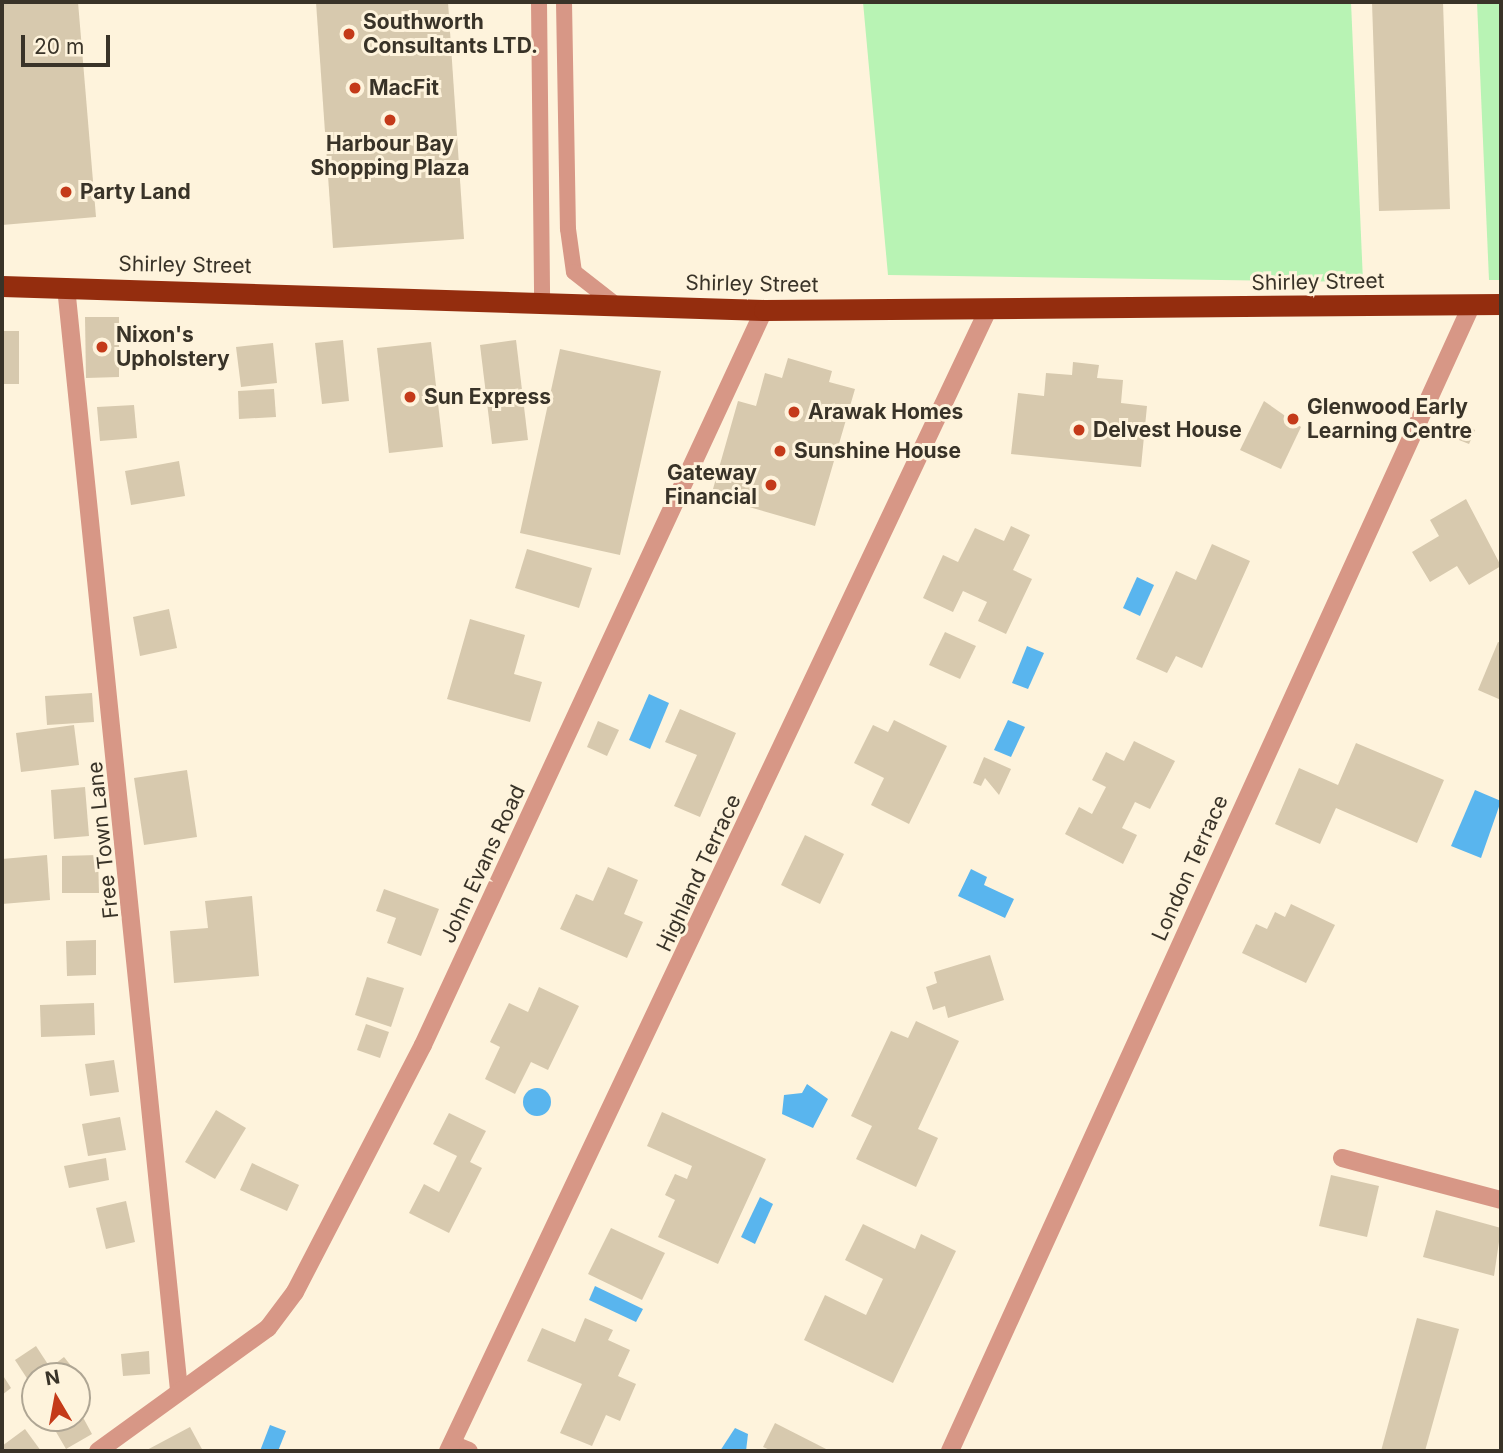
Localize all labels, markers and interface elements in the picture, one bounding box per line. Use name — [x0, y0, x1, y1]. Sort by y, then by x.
place label: Southworth Consultants LTD. — [363, 9, 538, 59]
scale bar — [24, 21, 114, 65]
marker: Southworth Consultants LTD. — [341, 26, 357, 42]
text: 20 m — [34, 34, 84, 59]
place label: MacFit — [369, 75, 439, 101]
marker: MacFit — [347, 80, 363, 96]
marker: Harbour Bay Shopping Plaza — [382, 112, 398, 128]
place label: Harbour Bay Shopping Plaza — [311, 131, 469, 181]
place label: Party Land — [80, 179, 191, 205]
marker: Party Land — [58, 184, 74, 200]
street label: Shirley Street — [118, 251, 252, 279]
street label: Shirley Street — [1251, 268, 1385, 296]
street label: Shirley Street — [685, 270, 819, 298]
place label: Nixon's Upholstery — [116, 322, 230, 372]
marker: Nixon's Upholstery — [94, 339, 110, 355]
place label: Sun Express — [424, 384, 551, 410]
marker: Sun Express — [402, 389, 418, 405]
place label: Glenwood Early Learning Centre — [1307, 394, 1472, 444]
place label: Arawak Homes — [808, 399, 963, 425]
marker: Arawak Homes — [786, 404, 802, 420]
marker: Glenwood Early Learning Centre — [1285, 411, 1301, 427]
place label: Delvest House — [1093, 417, 1242, 443]
marker: Delvest House — [1071, 422, 1087, 438]
place label: Sunshine House — [794, 438, 961, 464]
marker: Sunshine House — [772, 443, 788, 459]
place label: Gateway Financial — [665, 460, 757, 510]
marker: Gateway Financial — [763, 477, 779, 493]
street label: Free Town Lane — [82, 760, 124, 920]
street label: John Evans Road — [435, 781, 531, 947]
street label: Highland Terrace — [652, 790, 746, 956]
street label: London Terrace — [1147, 791, 1233, 945]
north arrow — [21, 1362, 91, 1432]
text: N — [43, 1365, 62, 1390]

